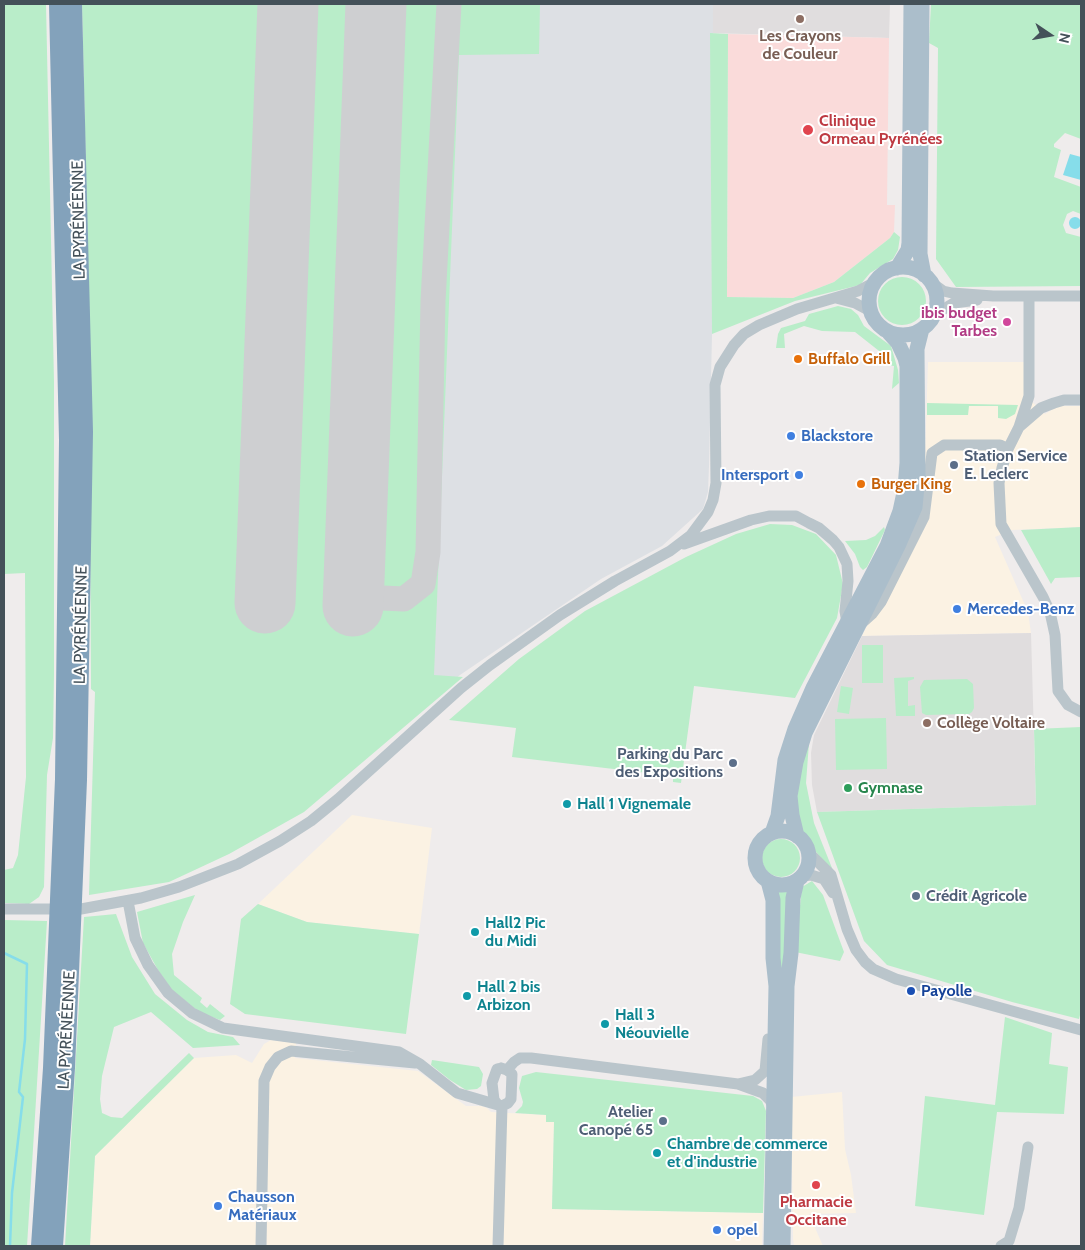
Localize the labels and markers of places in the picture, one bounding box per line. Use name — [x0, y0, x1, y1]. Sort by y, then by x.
marker: Les Crayons de Couleur — [794, 13, 806, 25]
place label: Les Crayons de Couleur — [759, 26, 841, 64]
place label: Clinique Ormeau Pyrénées — [819, 111, 942, 149]
marker: Clinique Ormeau Pyrénées — [801, 123, 815, 137]
place label: ibis budget Tarbes — [921, 303, 997, 341]
marker: ibis budget Tarbes — [1001, 316, 1013, 328]
place label: Buffalo Grill — [808, 349, 890, 369]
marker: Buffalo Grill — [792, 353, 804, 365]
place label: Blackstore — [801, 426, 873, 446]
marker: Blackstore — [785, 430, 797, 442]
place label: Station Service E. Leclerc — [964, 446, 1067, 484]
marker: Station Service E. Leclerc — [948, 459, 960, 471]
place label: Intersport — [721, 465, 789, 485]
marker: Intersport — [793, 469, 805, 481]
place label: Burger King — [871, 474, 951, 494]
marker: Burger King — [855, 478, 867, 490]
place label: Mercedes-Benz — [967, 599, 1074, 619]
marker: Mercedes-Benz — [951, 603, 963, 615]
place label: Collège Voltaire — [937, 713, 1045, 733]
marker: Collège Voltaire — [921, 717, 933, 729]
place label: Parking du Parc des Expositions — [615, 744, 723, 782]
marker: Parking du Parc des Expositions — [727, 757, 739, 769]
place label: Gymnase — [858, 778, 923, 798]
marker: Gymnase — [842, 782, 854, 794]
place label: Hall 1 Vignemale — [577, 794, 691, 814]
marker: Hall 1 Vignemale — [561, 798, 573, 810]
place label: Crédit Agricole — [926, 886, 1027, 906]
marker: Crédit Agricole — [910, 890, 922, 902]
place label: Hall2 Pic du Midi — [485, 913, 546, 951]
marker: Hall2 Pic du Midi — [469, 926, 481, 938]
place label: Hall 2 bis Arbizon — [477, 977, 540, 1015]
place label: Payolle — [921, 981, 972, 1001]
marker: Payolle — [905, 985, 917, 997]
marker: Hall 2 bis Arbizon — [461, 990, 473, 1002]
place label: Hall 3 Néouvielle — [615, 1005, 689, 1043]
marker: Hall 3 Néouvielle — [599, 1018, 611, 1030]
place label: Atelier Canopé 65 — [579, 1102, 653, 1140]
marker: Atelier Canopé 65 — [657, 1115, 669, 1127]
place label: Chambre de commerce et d'industrie — [667, 1134, 827, 1172]
marker: Chambre de commerce et d'industrie — [651, 1147, 663, 1159]
marker: Pharmacie Occitane — [810, 1179, 822, 1191]
place label: Chausson Matériaux — [228, 1187, 297, 1225]
place label: Pharmacie Occitane — [780, 1192, 852, 1230]
marker: Chausson Matériaux — [212, 1200, 224, 1212]
place label: opel — [727, 1220, 758, 1240]
marker: opel — [711, 1224, 723, 1236]

